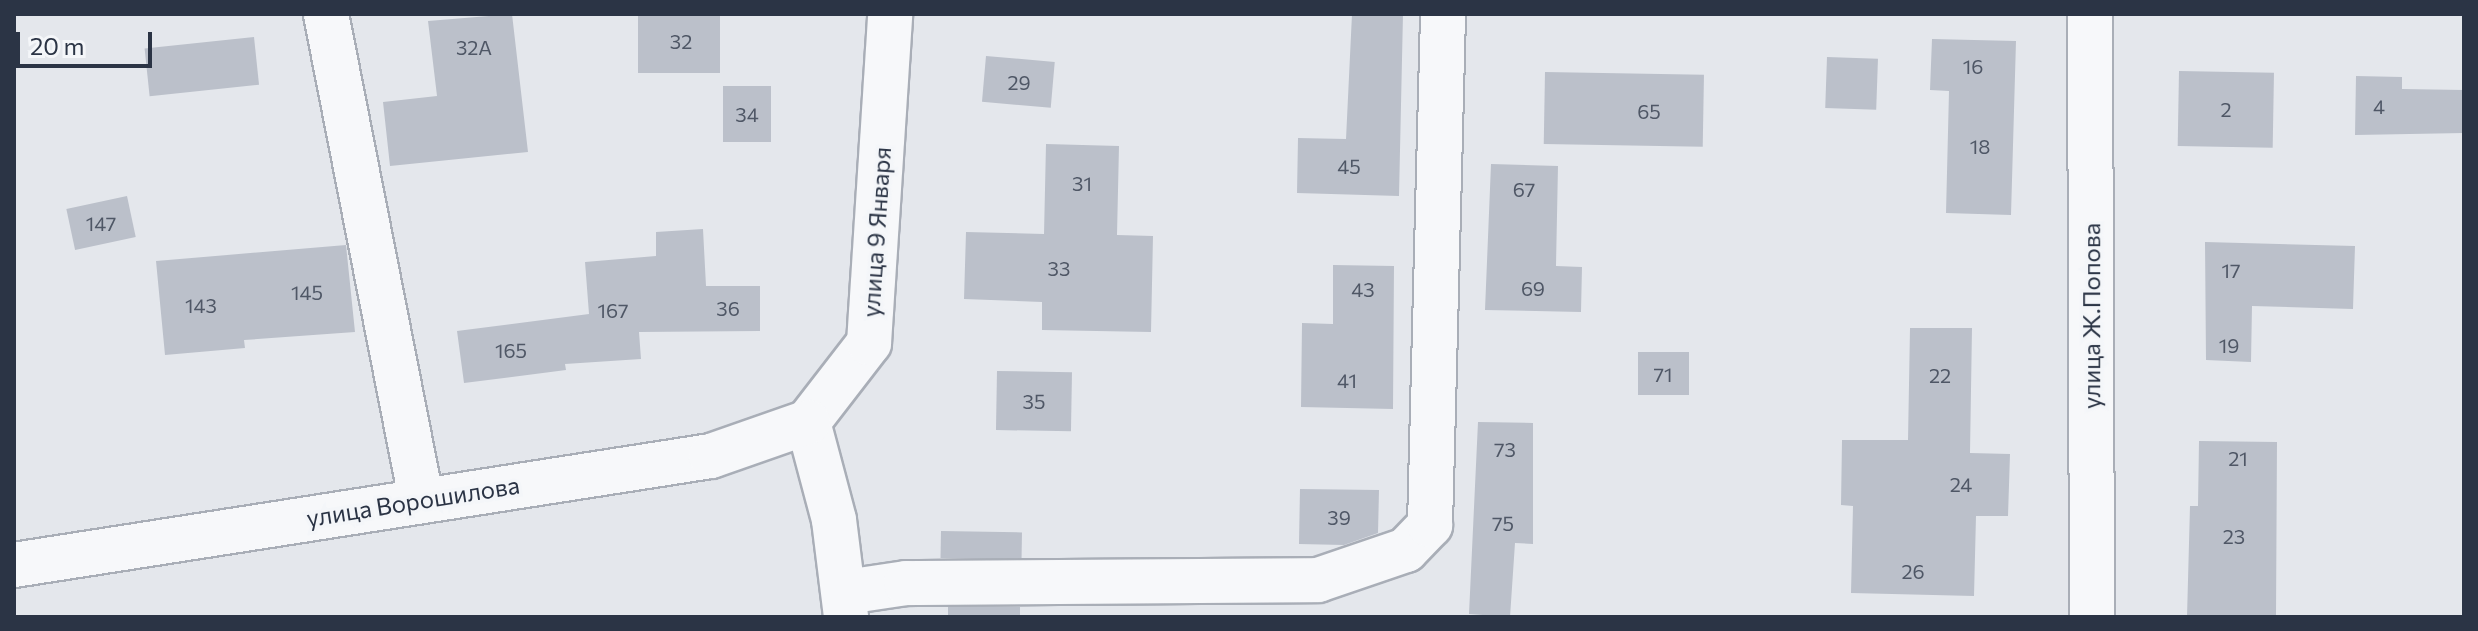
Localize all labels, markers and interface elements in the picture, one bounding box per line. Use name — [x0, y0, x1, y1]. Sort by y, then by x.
scale bar — [20, 16, 156, 66]
house number: 32 — [670, 29, 692, 53]
text: 20 m — [30, 31, 84, 60]
house number: 32А — [456, 35, 492, 59]
house number: 16 — [1963, 54, 1983, 78]
house number: 29 — [1007, 70, 1031, 94]
house number: 4 — [2373, 94, 2385, 118]
house number: 2 — [2220, 97, 2232, 121]
house number: 65 — [1637, 99, 1661, 123]
house number: 34 — [735, 102, 759, 126]
house number: 18 — [1970, 134, 1990, 158]
street label: улица 9 Января — [856, 146, 896, 318]
house number: 45 — [1337, 154, 1361, 178]
house number: 31 — [1072, 171, 1092, 195]
house number: 67 — [1513, 177, 1535, 201]
house number: 147 — [86, 211, 116, 235]
street label: улица Ж.Попова — [2077, 223, 2105, 409]
house number: 33 — [1048, 256, 1070, 280]
house number: 17 — [2221, 258, 2241, 282]
house number: 69 — [1521, 276, 1545, 300]
house number: 43 — [1351, 277, 1375, 301]
house number: 145 — [291, 280, 323, 304]
house number: 143 — [185, 293, 217, 317]
house number: 36 — [716, 296, 740, 320]
house number: 167 — [597, 298, 629, 322]
house number: 19 — [2219, 333, 2239, 357]
house number: 165 — [495, 338, 527, 362]
house number: 71 — [1653, 362, 1673, 386]
house number: 22 — [1929, 363, 1951, 387]
house number: 41 — [1337, 368, 1357, 392]
house number: 35 — [1023, 389, 1045, 413]
house number: 73 — [1494, 437, 1516, 461]
house number: 21 — [2228, 446, 2248, 470]
street label: улица Ворошилова — [304, 470, 522, 532]
house number: 24 — [1950, 472, 1972, 496]
house number: 39 — [1327, 505, 1351, 529]
house number: 75 — [1492, 511, 1514, 535]
house number: 23 — [2223, 524, 2245, 548]
house number: 26 — [1901, 559, 1925, 583]

